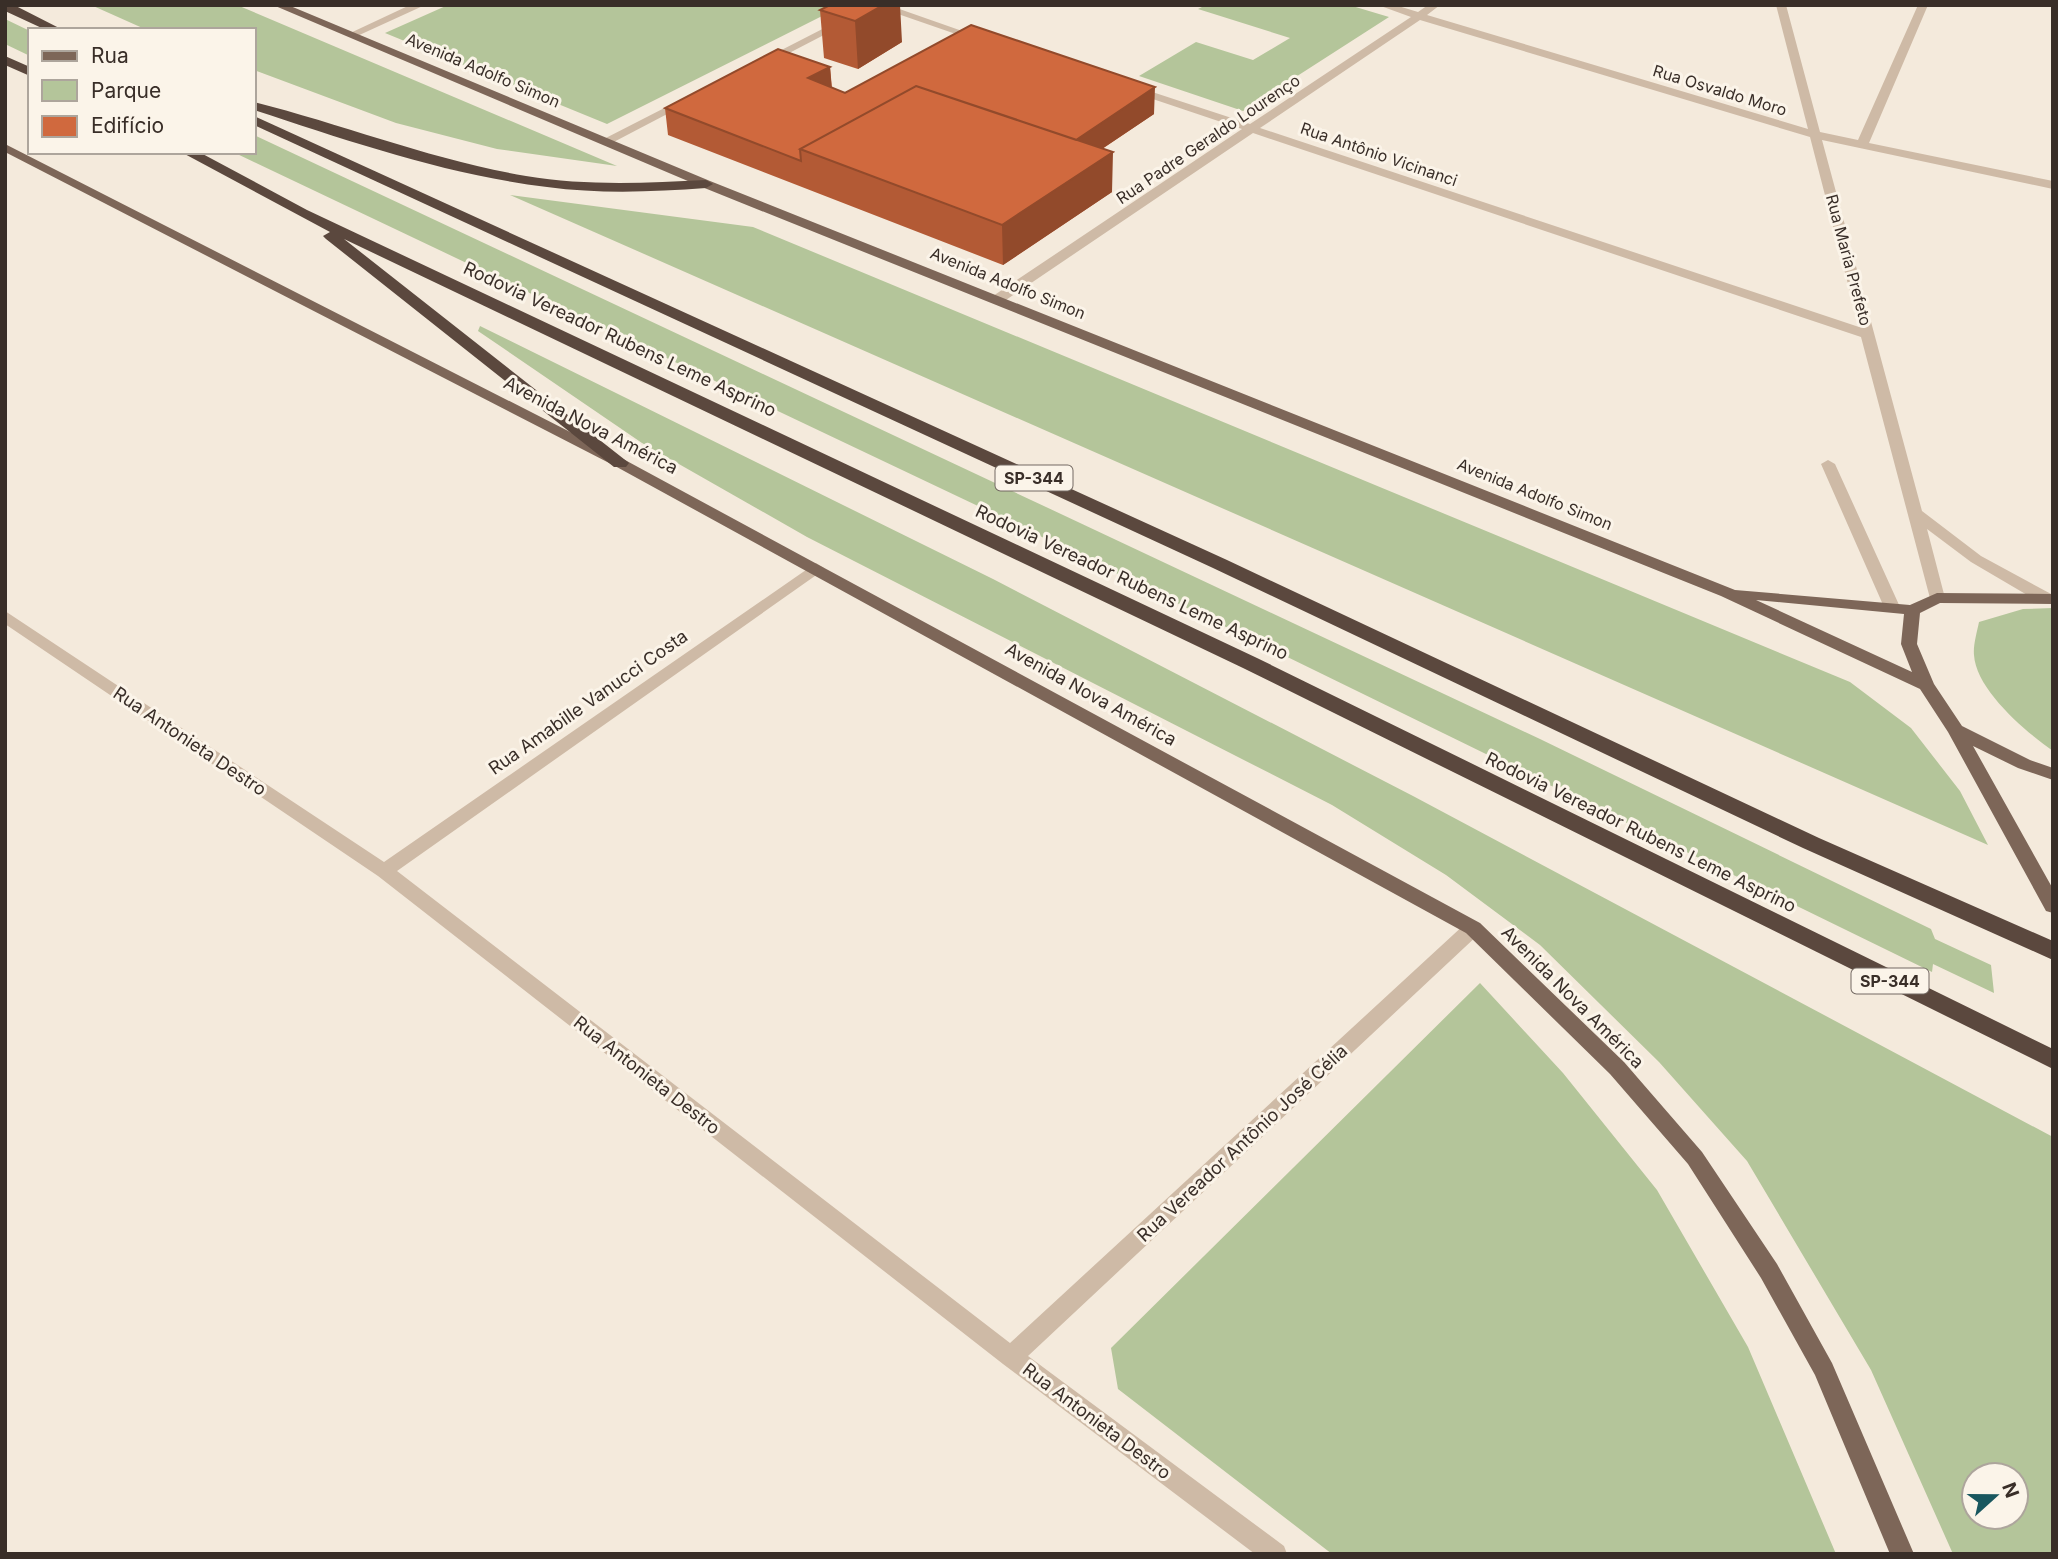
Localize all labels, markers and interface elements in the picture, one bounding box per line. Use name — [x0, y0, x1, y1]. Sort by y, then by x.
legend — [28, 28, 256, 154]
street label: Avenida Adolfo Simon — [403, 28, 563, 112]
text: Rua — [91, 43, 129, 68]
street label: Rua Osvaldo Moro — [1651, 60, 1789, 120]
street label: Rua Padre Geraldo Lourenço — [1112, 70, 1304, 208]
text: Parque — [91, 78, 161, 103]
text: Edifício — [91, 113, 164, 138]
street label: Rua Antônio Vicinanci — [1298, 118, 1460, 190]
street label: Rua Maria Prefeto — [1822, 192, 1876, 328]
street label: Avenida Adolfo Simon — [927, 243, 1089, 323]
street label: Rodovia Vereador Rubens Leme Asprino — [460, 257, 780, 421]
street label: Avenida Nova América — [500, 372, 682, 478]
street label: Avenida Adolfo Simon — [1454, 454, 1616, 534]
road number: SP-344 — [996, 466, 1072, 491]
street label: Rodovia Vereador Rubens Leme Asprino — [972, 500, 1292, 664]
street label: Rua Amabille Vanucci Costa — [485, 625, 691, 779]
street label: Avenida Nova América — [1002, 638, 1180, 750]
street label: Rua Antonieta Destro — [110, 682, 270, 800]
street label: Rodovia Vereador Rubens Leme Asprino — [1482, 747, 1800, 917]
street label: Avenida Nova América — [1498, 922, 1648, 1072]
road number: SP-344 — [1852, 968, 1928, 993]
street label: Rua Antonieta Destro — [570, 1011, 724, 1139]
street label: Rua Vereador Antônio José Célia — [1133, 1040, 1351, 1246]
street label: Rua Antonieta Destro — [1019, 1359, 1175, 1483]
north arrow — [1960, 1461, 2030, 1531]
text: N — [1997, 1479, 2024, 1501]

